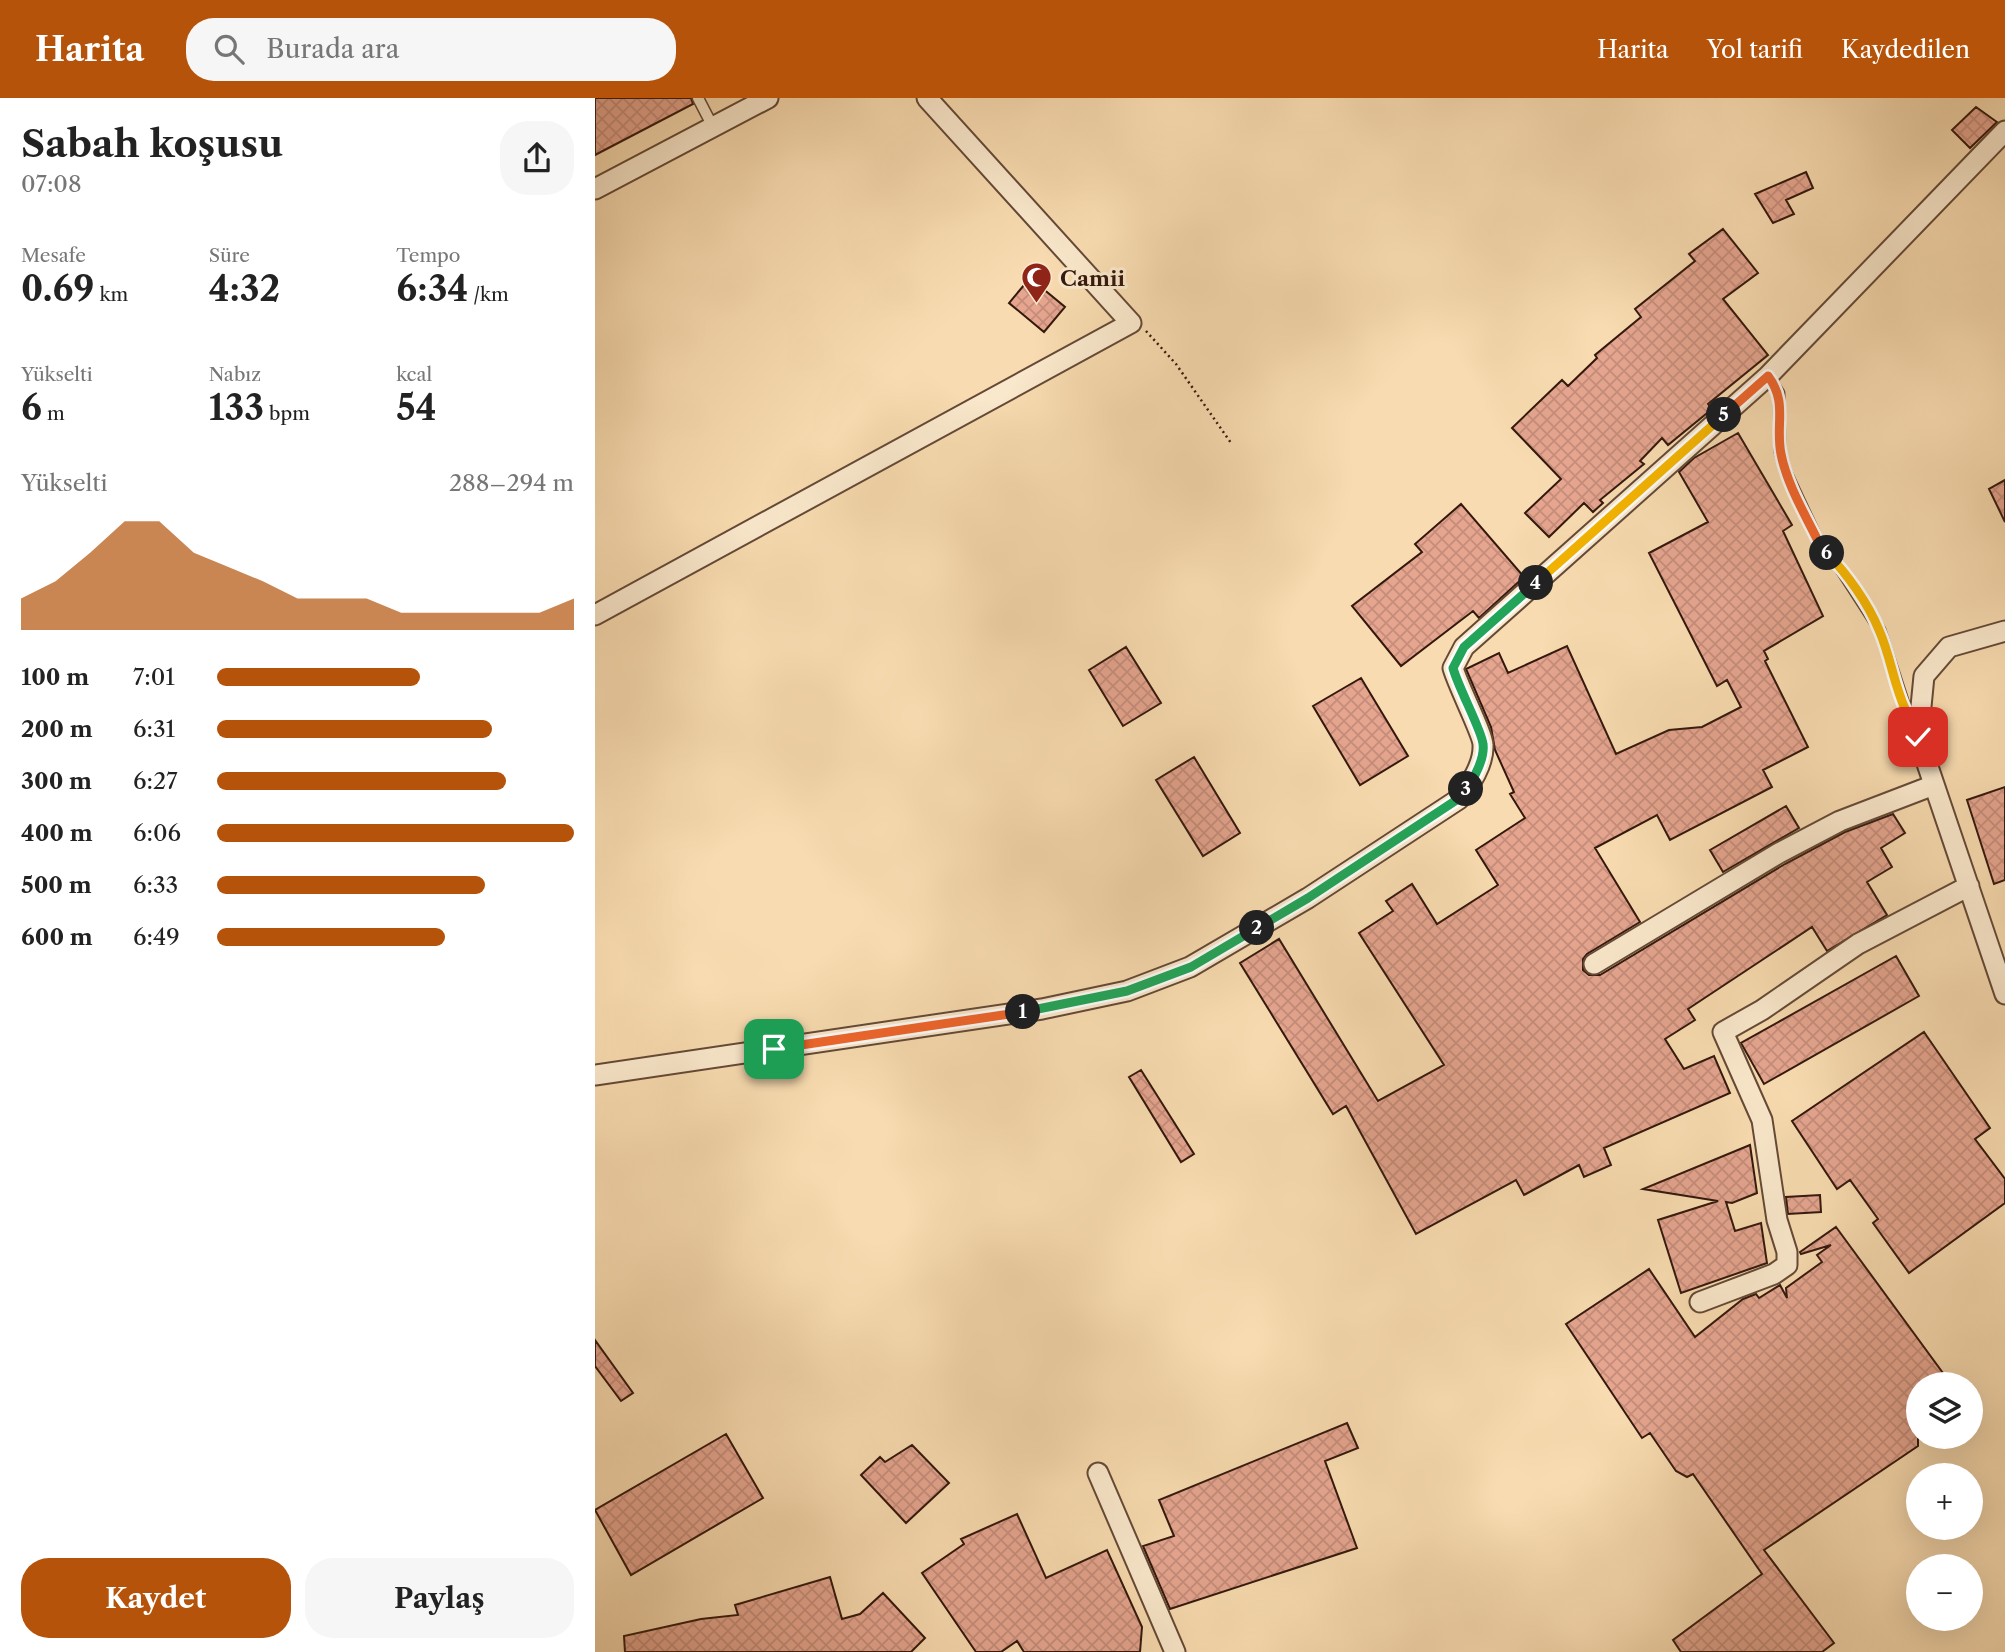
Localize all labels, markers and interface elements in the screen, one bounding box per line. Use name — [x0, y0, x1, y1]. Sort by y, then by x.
search box — [186, 18, 676, 81]
text: Harita — [35, 29, 144, 70]
icon: search — [210, 30, 248, 68]
text: Burada ara — [266, 33, 399, 65]
text: Harita — [1597, 35, 1669, 64]
text: Yol tarifi — [1707, 35, 1803, 64]
text: Kaydedilen — [1841, 35, 1970, 64]
text: Sabah koşusu — [21, 120, 283, 167]
button: share — [500, 121, 574, 195]
text: 07:08 — [21, 170, 82, 198]
text: Mesafe — [21, 244, 86, 267]
text: Süre — [209, 244, 250, 267]
text: Tempo — [396, 244, 460, 267]
mosque icon: Camii — [1020, 261, 1054, 305]
place label: Camii — [1060, 266, 1125, 291]
text: 0.69 — [21, 267, 94, 310]
text: 4:32 — [209, 267, 280, 310]
text: 6:34 — [396, 267, 468, 310]
text: km — [94, 283, 128, 306]
text: /km — [468, 283, 509, 306]
text: Yükselti — [21, 363, 92, 386]
text: Nabız — [209, 363, 261, 386]
text: kcal — [396, 363, 432, 386]
text: 6 — [21, 386, 42, 429]
text: 133 — [209, 386, 264, 429]
text: 54 — [396, 386, 436, 429]
pin: 5 — [1707, 398, 1741, 432]
text: m — [42, 402, 65, 425]
text: bpm — [264, 402, 310, 425]
text: 5 — [1718, 403, 1729, 426]
text: Yükselti — [21, 469, 108, 497]
text: 288–294 m — [449, 469, 574, 497]
pin: 6 — [1809, 536, 1845, 570]
text: 6 — [1821, 541, 1832, 564]
pin: 4 — [1518, 566, 1553, 601]
text: 4 — [1530, 571, 1541, 594]
text: 100 m — [21, 663, 89, 691]
text: 7:01 — [133, 663, 175, 691]
pin — [1888, 707, 1948, 767]
text: 200 m — [21, 715, 93, 743]
text: 6:31 — [133, 715, 175, 743]
icon: check — [1899, 718, 1937, 756]
text: 300 m — [21, 767, 92, 795]
text: 6:27 — [133, 767, 177, 795]
pin: 3 — [1449, 772, 1483, 806]
text: 3 — [1460, 777, 1471, 800]
text: 400 m — [21, 819, 93, 847]
text: 6:06 — [133, 819, 181, 847]
text: 500 m — [21, 871, 92, 899]
text: 6:33 — [133, 871, 178, 899]
pin: 2 — [1239, 910, 1275, 946]
text: 2 — [1251, 916, 1262, 939]
text: 600 m — [21, 923, 93, 951]
text: 6:49 — [133, 923, 180, 951]
pin: 1 — [1005, 995, 1041, 1030]
text: 1 — [1018, 1000, 1027, 1023]
pin — [744, 1019, 804, 1079]
icon: arrive — [755, 1030, 793, 1068]
map controls — [1906, 1372, 1983, 1631]
button: layers — [1906, 1372, 1983, 1449]
button: + — [1906, 1463, 1983, 1540]
button: − — [1906, 1554, 1983, 1631]
button: Kaydet — [21, 1558, 291, 1638]
button: Paylaş — [305, 1558, 574, 1638]

